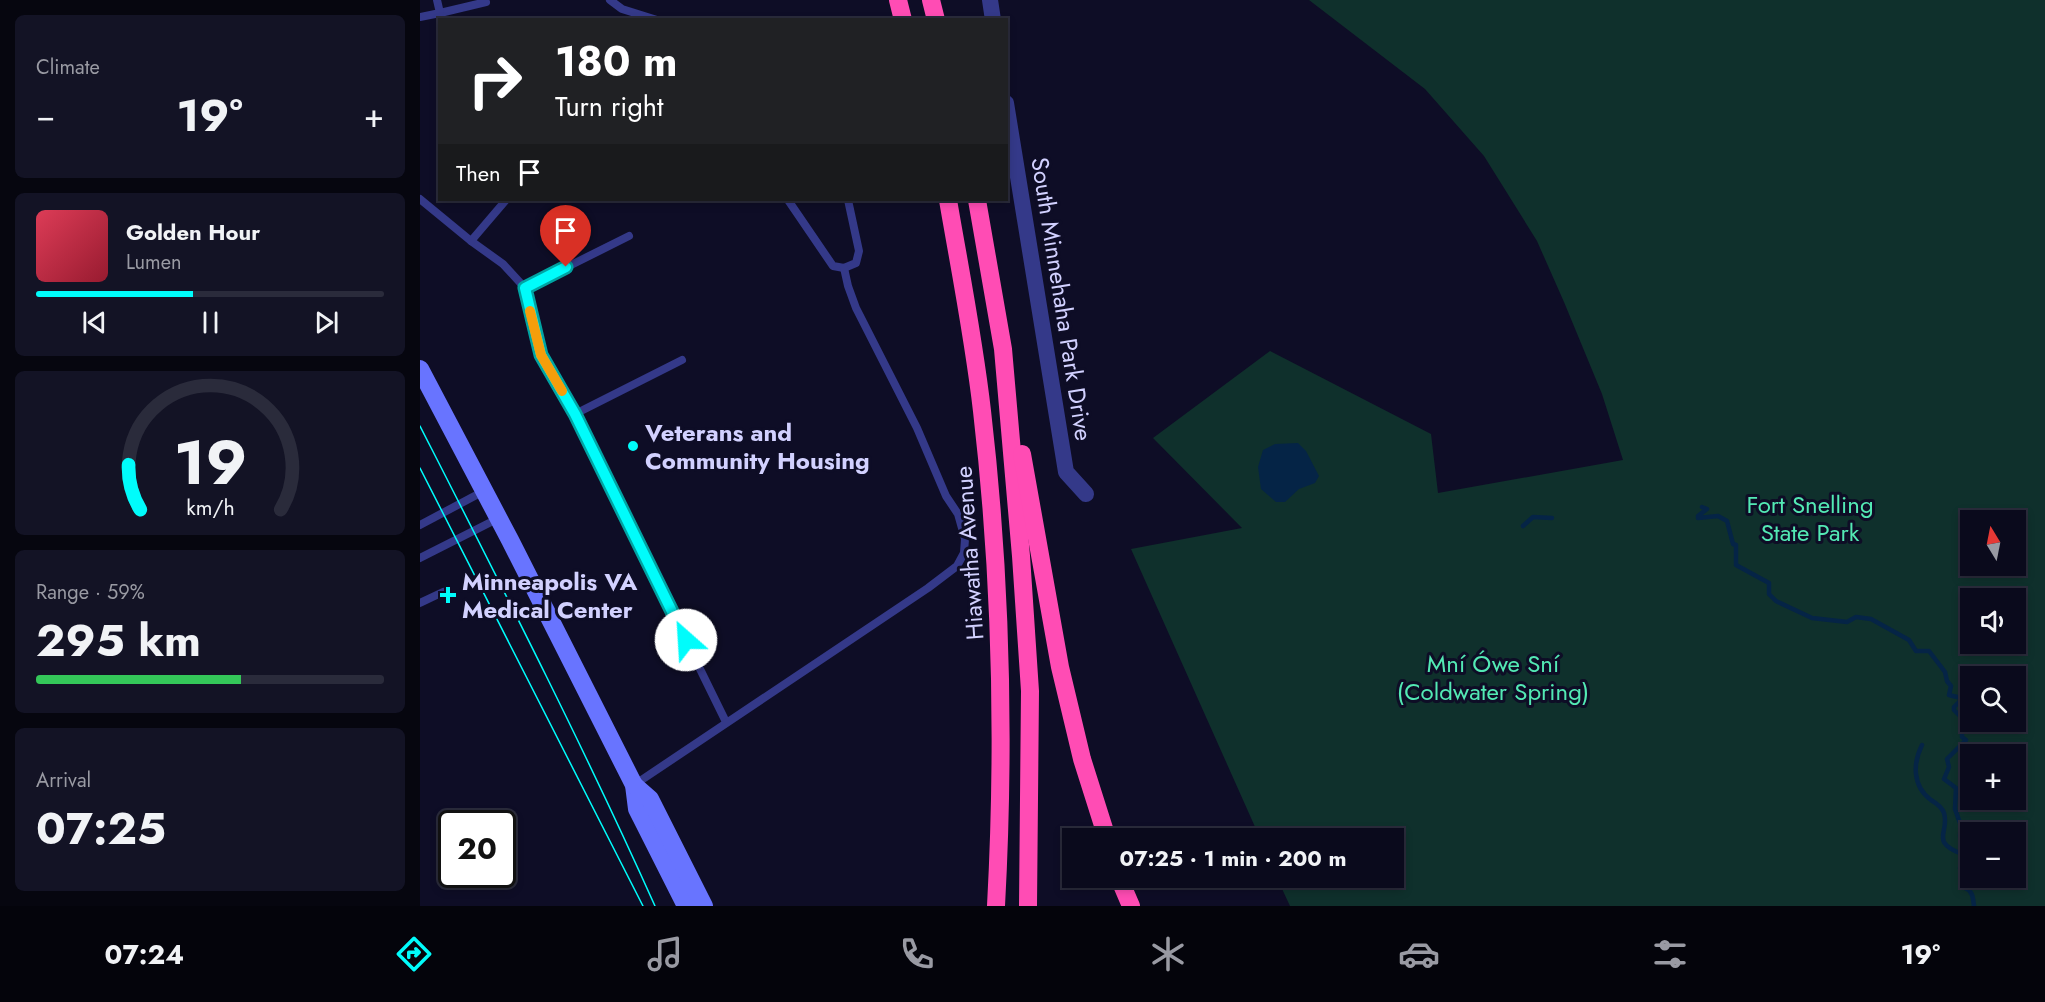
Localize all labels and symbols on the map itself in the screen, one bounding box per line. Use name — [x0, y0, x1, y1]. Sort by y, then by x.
street label: South Minnehaha Park Drive — [1022, 155, 1102, 443]
pin — [540, 205, 591, 267]
place label: Veterans and Community Housing — [644, 415, 870, 478]
marker: Veterans and Community Housing — [626, 439, 640, 453]
street label: Hiawatha Avenue — [945, 465, 993, 641]
park label: Fort Snelling State Park — [1746, 487, 1874, 550]
north arrow — [1960, 510, 2026, 576]
place label: Minneapolis VA Medical Center — [462, 564, 638, 627]
marker: Minneapolis VA Medical Center — [439, 586, 457, 604]
position arrow — [654, 608, 718, 672]
park label: Mní Ówe Sní (Coldwater Spring) — [1397, 646, 1589, 709]
speed limit sign: 20 — [438, 810, 516, 888]

